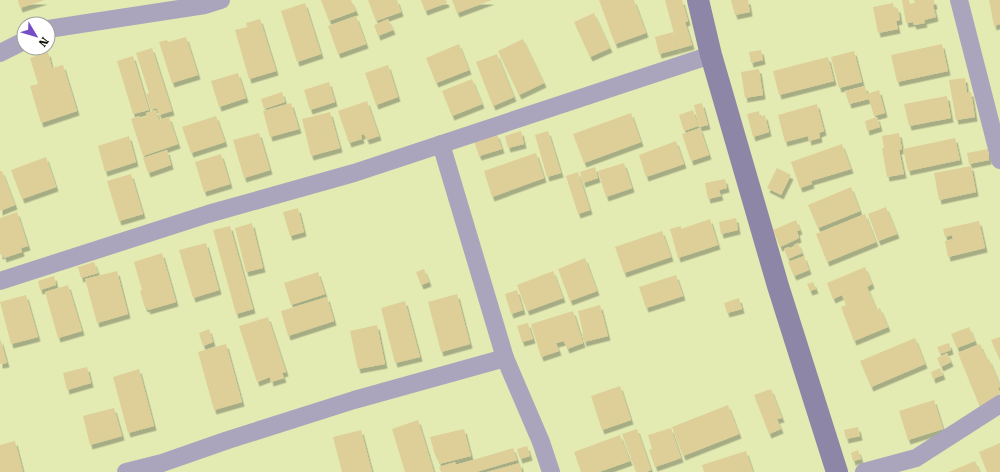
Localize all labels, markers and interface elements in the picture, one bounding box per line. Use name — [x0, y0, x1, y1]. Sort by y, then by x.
north arrow — [16, 16, 56, 56]
text: N — [35, 35, 51, 50]

